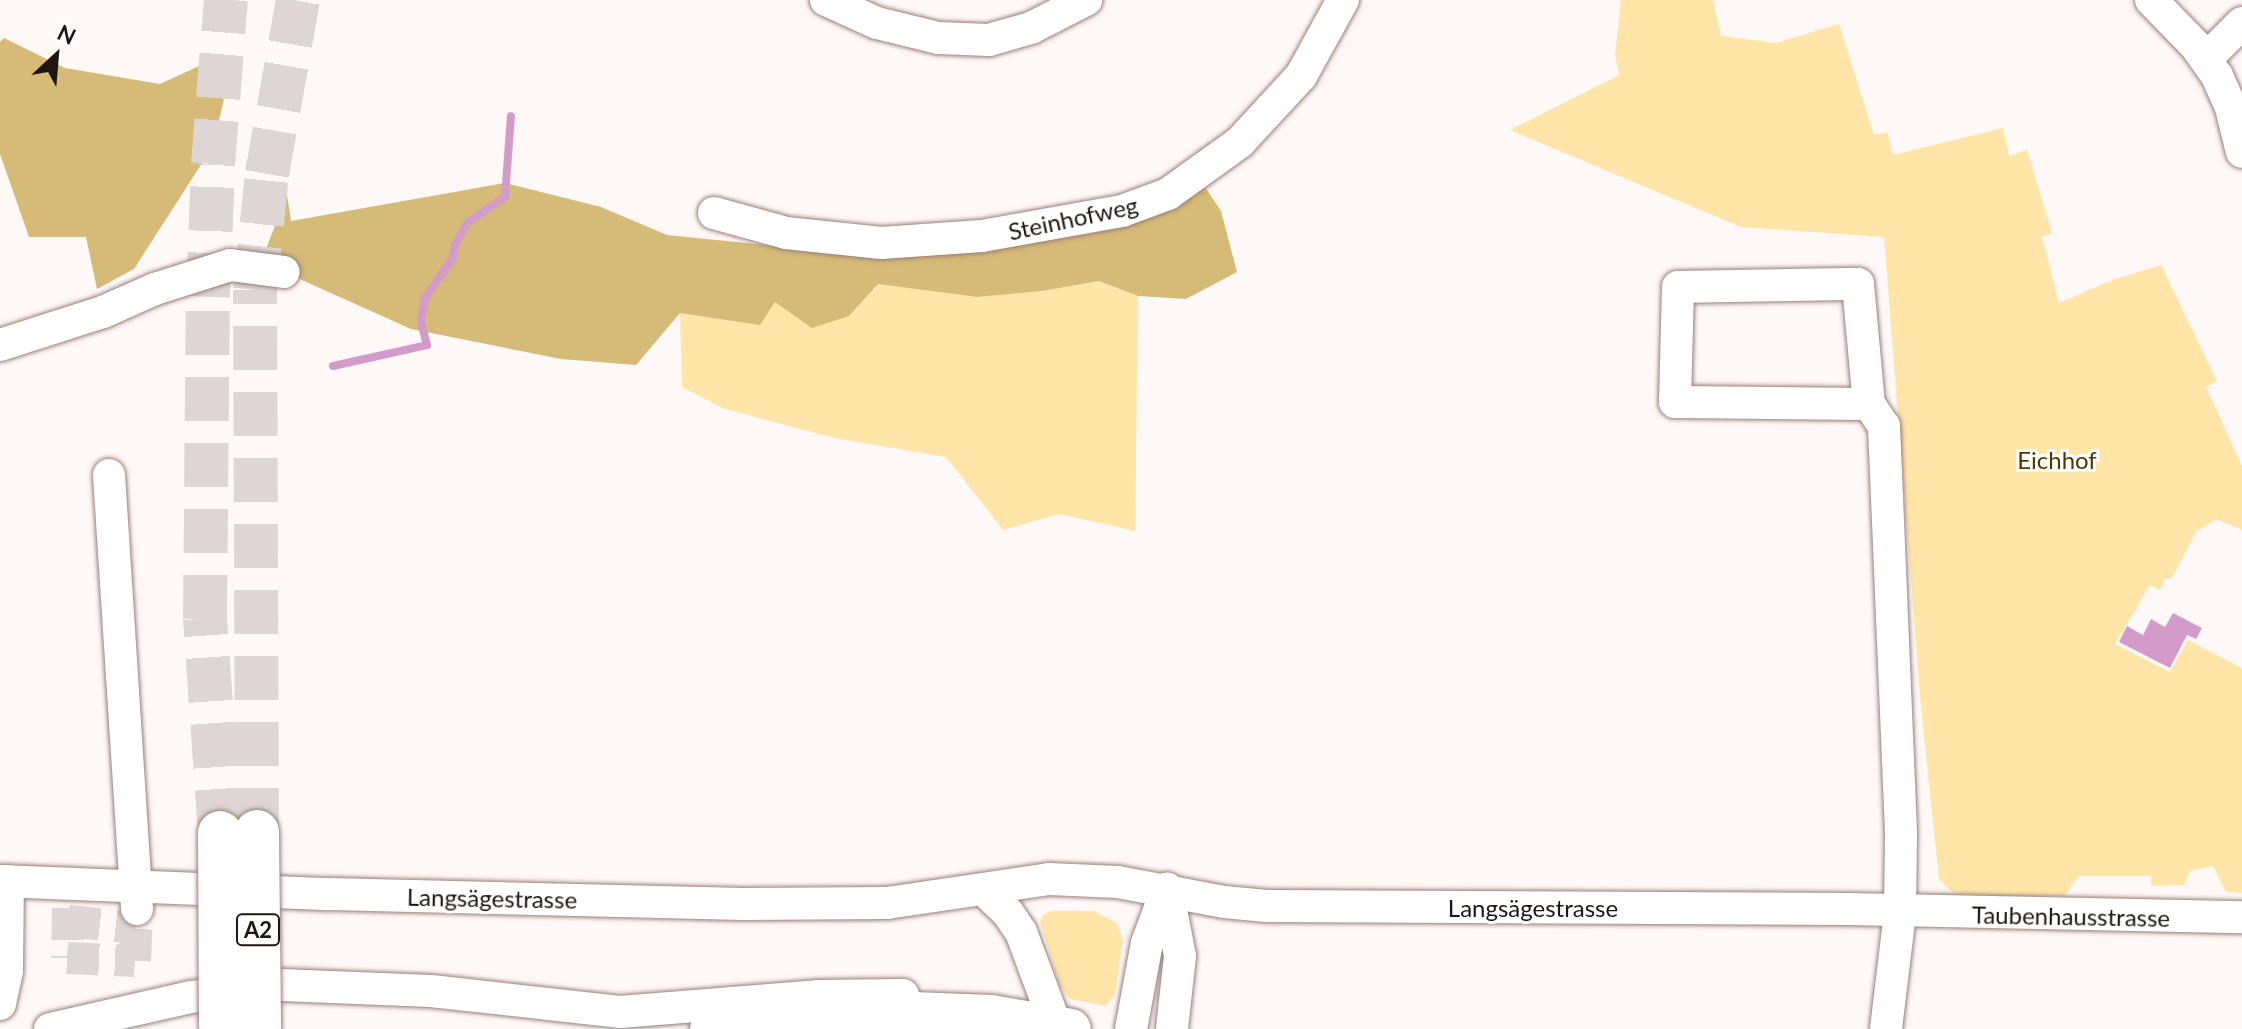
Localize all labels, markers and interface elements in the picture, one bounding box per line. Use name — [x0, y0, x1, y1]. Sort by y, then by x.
north arrow — [16, 16, 96, 96]
text: N — [53, 18, 80, 50]
street label: Steinhofweg — [1006, 190, 1140, 246]
park label: Eichhof — [2017, 446, 2097, 474]
street label: Langsägestrasse — [407, 882, 577, 914]
street label: Langsägestrasse — [1448, 894, 1618, 922]
street label: Taubenhausstrasse — [1972, 900, 2170, 932]
road number: A2 — [234, 912, 282, 948]

